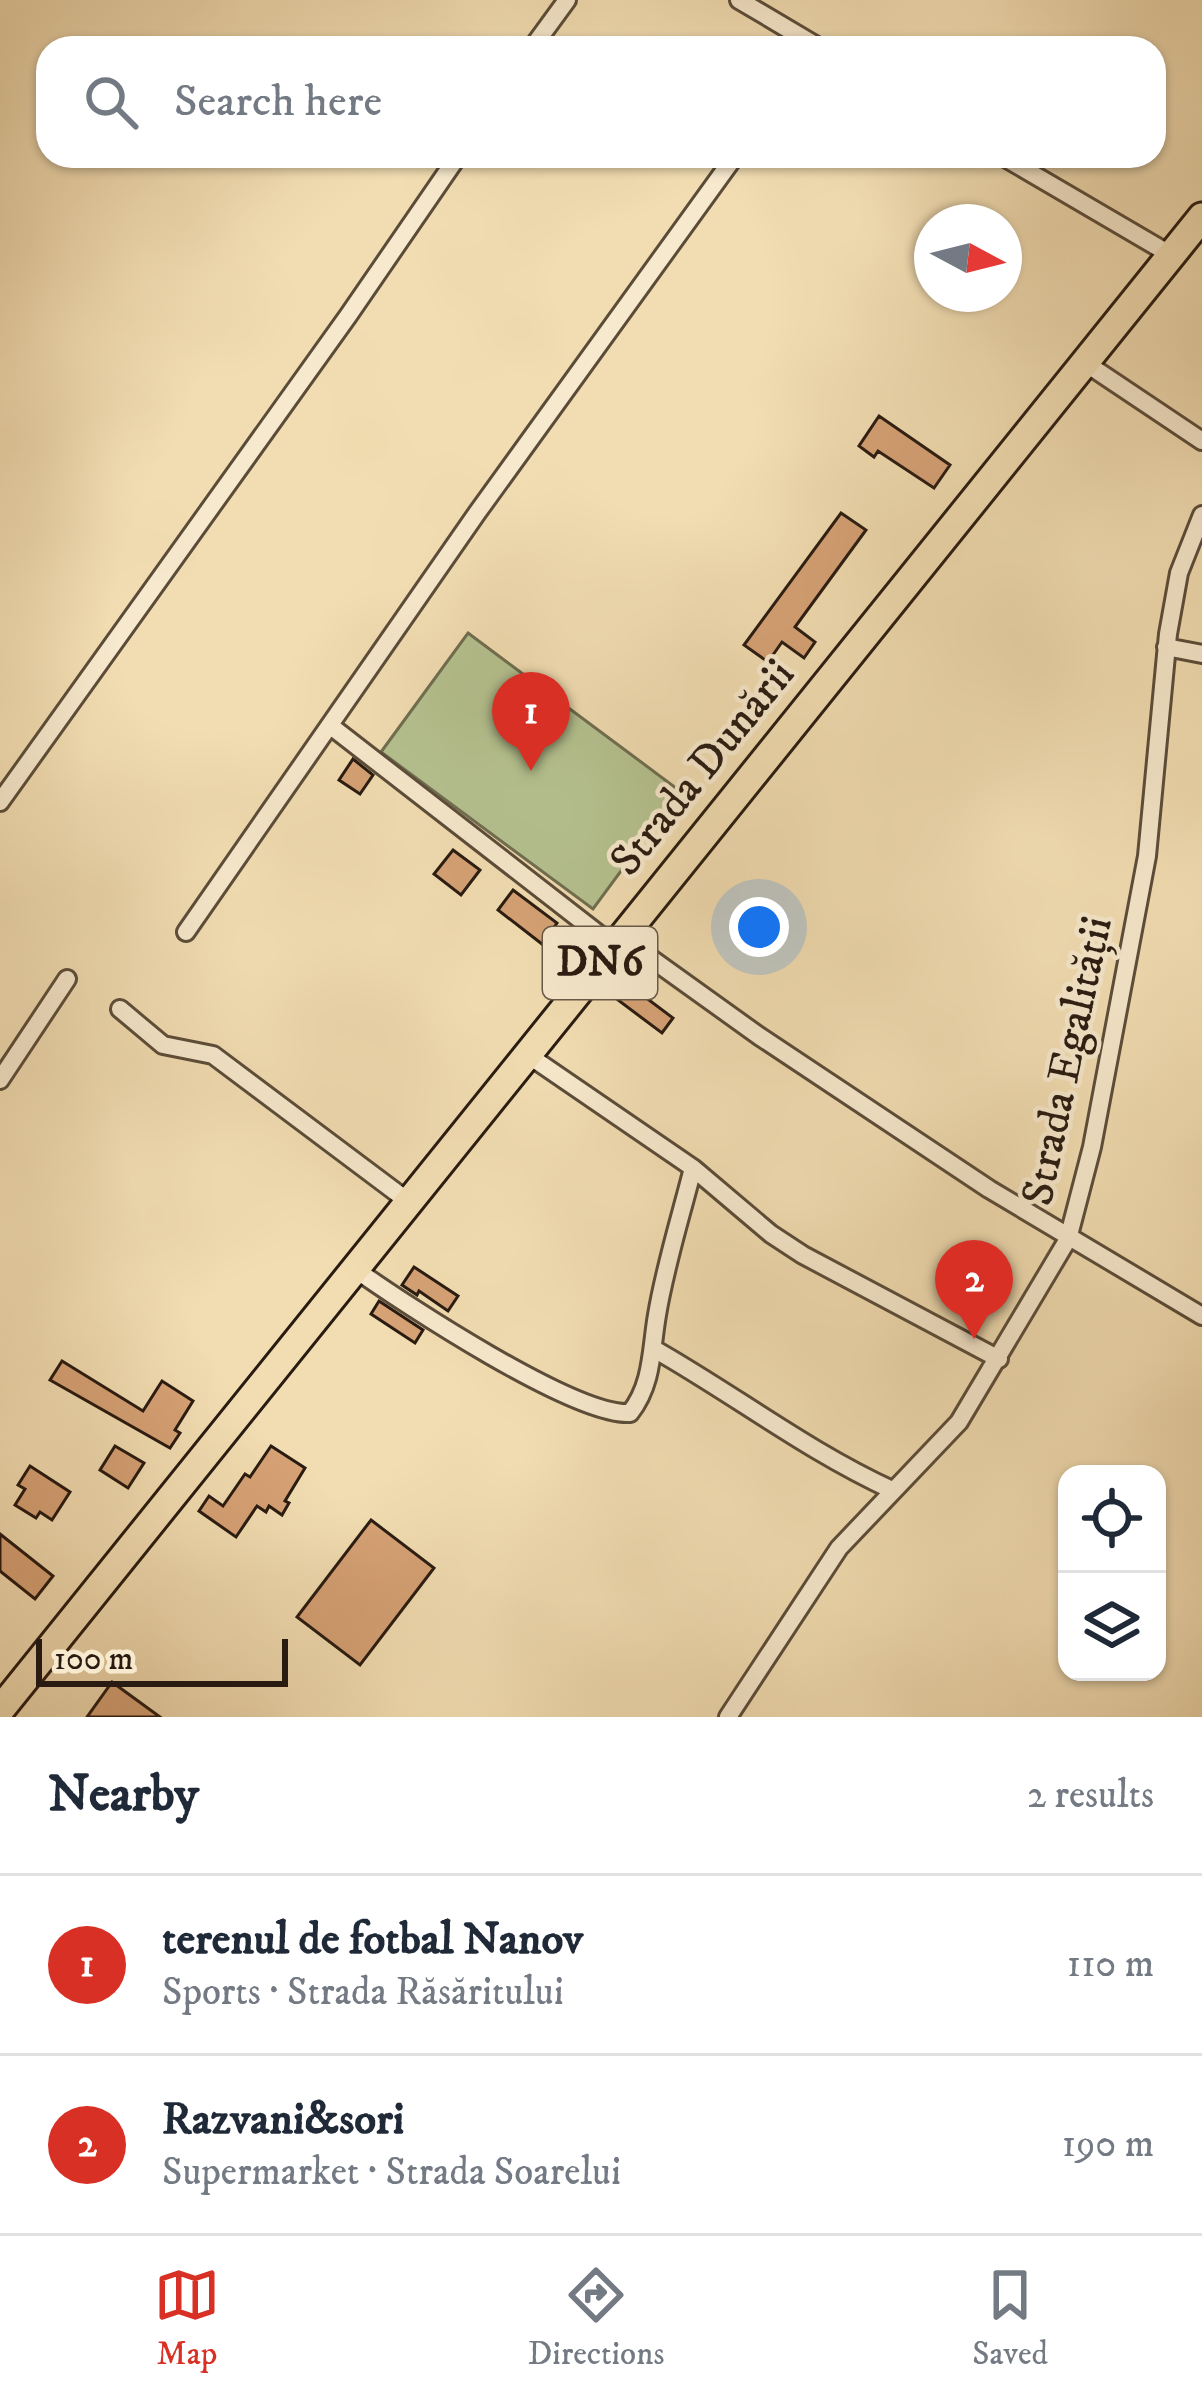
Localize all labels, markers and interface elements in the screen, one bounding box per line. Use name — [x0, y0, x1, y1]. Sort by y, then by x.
search box — [36, 36, 1166, 168]
icon: search — [78, 69, 144, 135]
text: Search here — [174, 74, 382, 130]
north arrow — [914, 204, 1022, 312]
street label: Strada Dunării — [599, 648, 807, 888]
pin: 1 — [492, 672, 570, 771]
your location — [729, 897, 789, 957]
street label: Strada Egalității — [1010, 911, 1126, 1211]
road number: DN6 — [543, 927, 657, 999]
pin: 2 — [935, 1240, 1013, 1339]
map controls — [1058, 1465, 1166, 1681]
button: locate — [1058, 1465, 1166, 1573]
button: layers — [1058, 1573, 1166, 1681]
scale bar — [36, 1633, 288, 1686]
text: 100 m — [54, 1639, 133, 1680]
text: Nearby — [48, 1763, 199, 1827]
text: 2 results — [1027, 1771, 1154, 1820]
text: terenul de fotbal Nanov — [162, 1912, 583, 1968]
text: 1 — [80, 1940, 94, 1989]
text: 110 m — [1067, 1940, 1154, 1989]
text: Sports · Strada Răsăritului — [162, 1968, 564, 2017]
text: Razvani&sori — [162, 2092, 404, 2148]
text: 2 — [77, 2120, 97, 2169]
text: 190 m — [1062, 2120, 1154, 2169]
text: Supermarket · Strada Soarelui — [162, 2148, 621, 2197]
tab: Map — [154, 2262, 220, 2375]
tab: Directions — [528, 2262, 664, 2375]
tab: Saved — [972, 2262, 1048, 2375]

